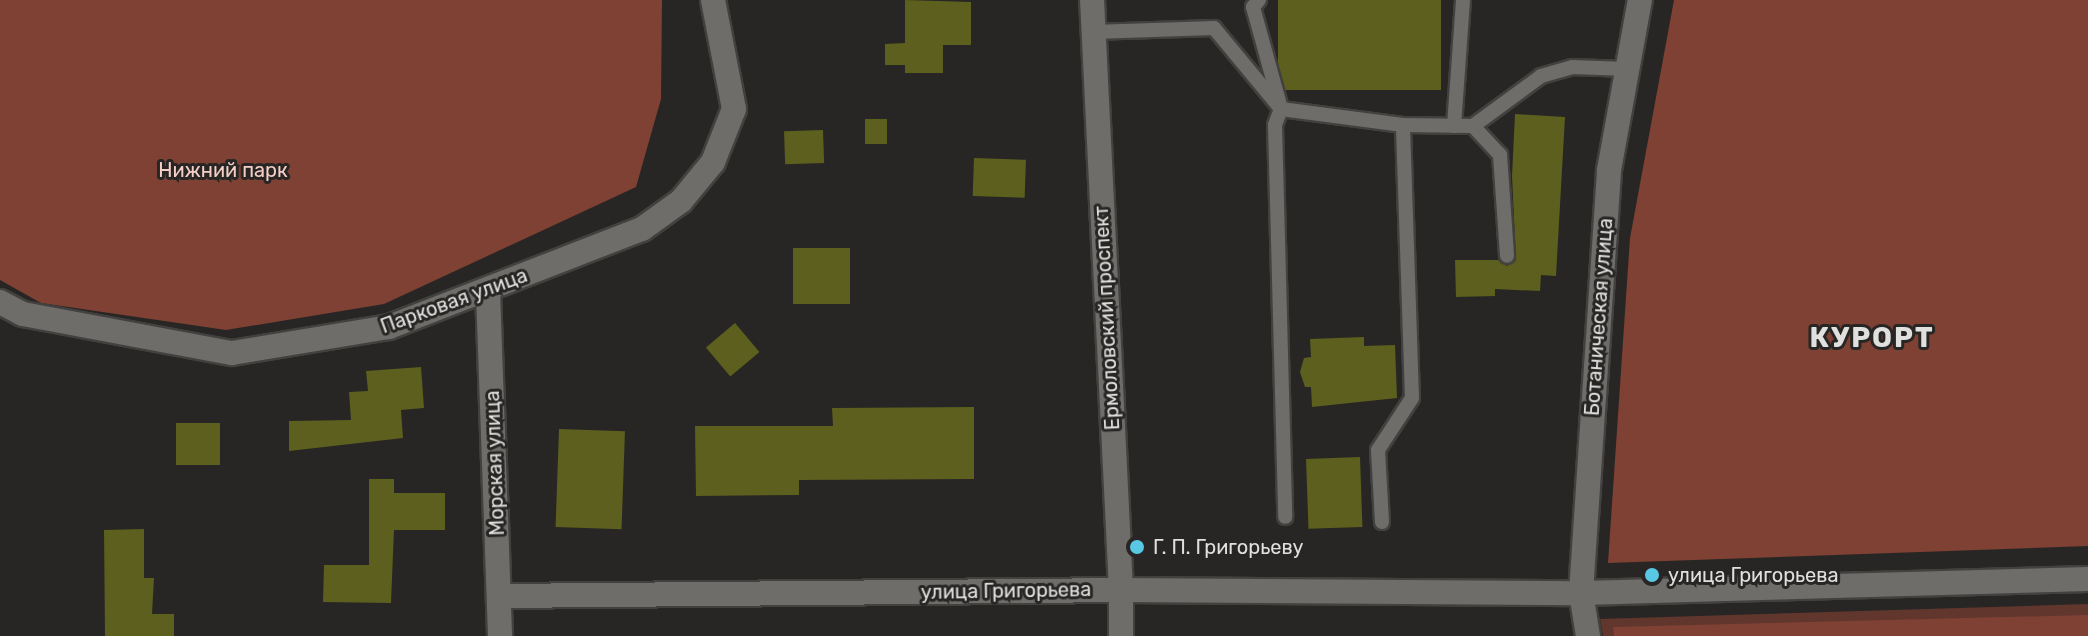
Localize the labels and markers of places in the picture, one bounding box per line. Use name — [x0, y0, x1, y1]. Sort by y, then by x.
place label: Г. П. Григорьеву — [1153, 535, 1304, 559]
marker: Г. П. Григорьеву — [1128, 538, 1146, 556]
place label: улица Григорьева — [1668, 563, 1839, 587]
marker: улица Григорьева — [1643, 566, 1661, 584]

